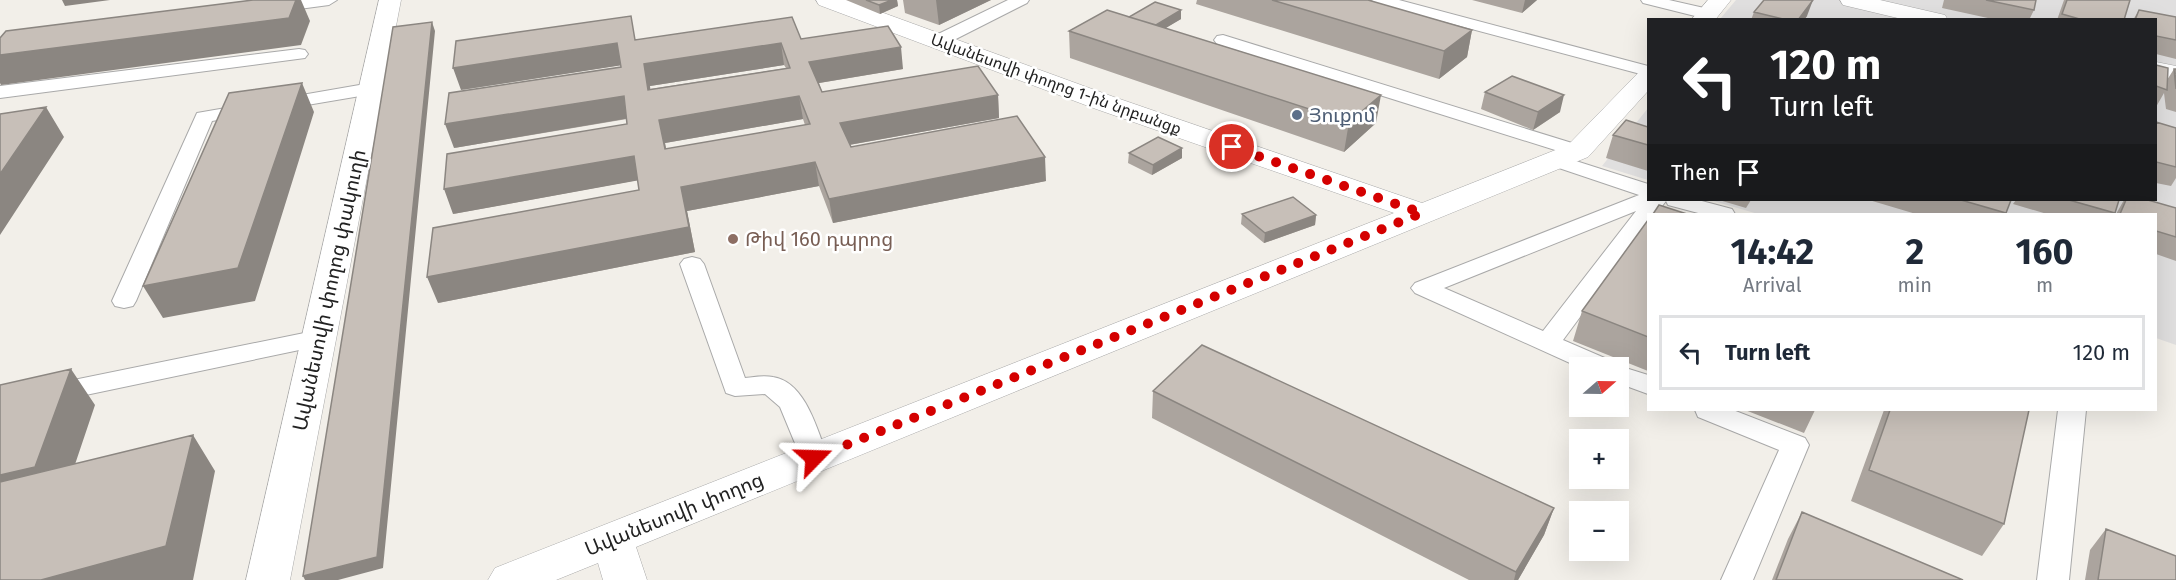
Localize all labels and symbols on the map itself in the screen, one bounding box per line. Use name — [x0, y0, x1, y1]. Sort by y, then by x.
street label: Ավանեսովի փողոց 1-ին նրբանցք — [928, 30, 1184, 138]
place label: Յուքոմ — [1309, 103, 1376, 127]
marker: Յուքոմ — [1290, 108, 1304, 122]
pin — [1206, 121, 1257, 172]
street label: Ավանեսովի փողոց փակուղի — [287, 147, 371, 433]
place label: Թիվ 160 դպրոց — [745, 227, 893, 251]
marker: Թիվ 160 դպրոց — [726, 232, 740, 246]
north arrow — [1569, 357, 1629, 417]
position arrow — [782, 426, 846, 490]
street label: Ավանեսովի փողոց — [581, 467, 767, 561]

